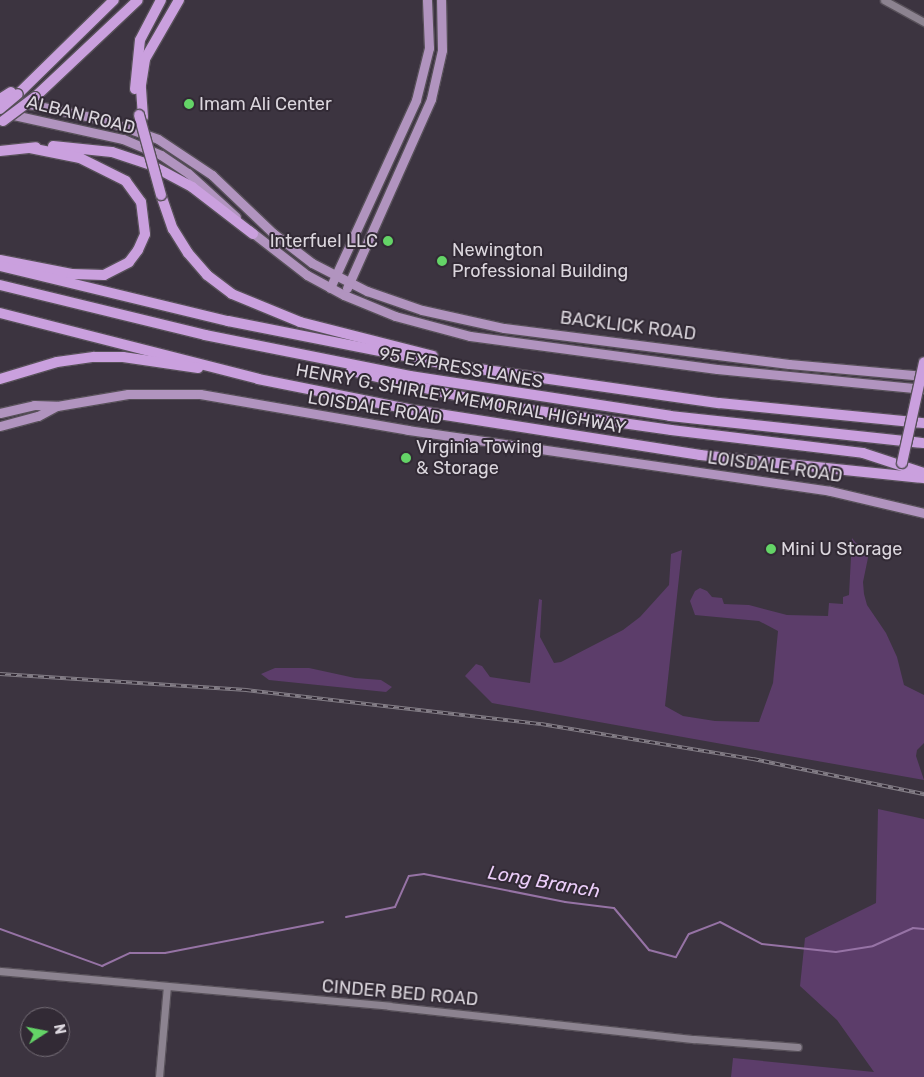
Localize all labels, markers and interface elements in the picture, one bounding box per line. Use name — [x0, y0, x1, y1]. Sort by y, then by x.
street label: ALBAN ROAD — [24, 91, 138, 139]
place label: Imam Ali Center — [199, 93, 332, 115]
marker: Imam Ali Center — [183, 98, 195, 110]
place label: Interfuel LLC — [270, 230, 378, 252]
marker: Interfuel LLC — [382, 235, 394, 247]
place label: Newington Professional Building — [452, 240, 628, 282]
marker: Newington Professional Building — [436, 255, 448, 267]
street label: BACKLICK ROAD — [559, 307, 697, 345]
street label: 95 EXPRESS LANES — [377, 343, 545, 393]
street label: HENRY G. SHIRLEY MEMORIAL HIGHWAY — [293, 359, 629, 439]
street label: LOISDALE ROAD — [306, 387, 444, 429]
place label: Virginia Towing & Storage — [416, 437, 543, 479]
street label: LOISDALE ROAD — [706, 447, 844, 487]
marker: Virginia Towing & Storage — [400, 452, 412, 464]
place label: Mini U Storage — [781, 538, 902, 560]
marker: Mini U Storage — [765, 543, 777, 555]
water label: Long Branch — [486, 861, 602, 903]
street label: CINDER BED ROAD — [321, 975, 479, 1011]
north arrow — [20, 1007, 70, 1057]
text: N — [50, 1023, 69, 1036]

